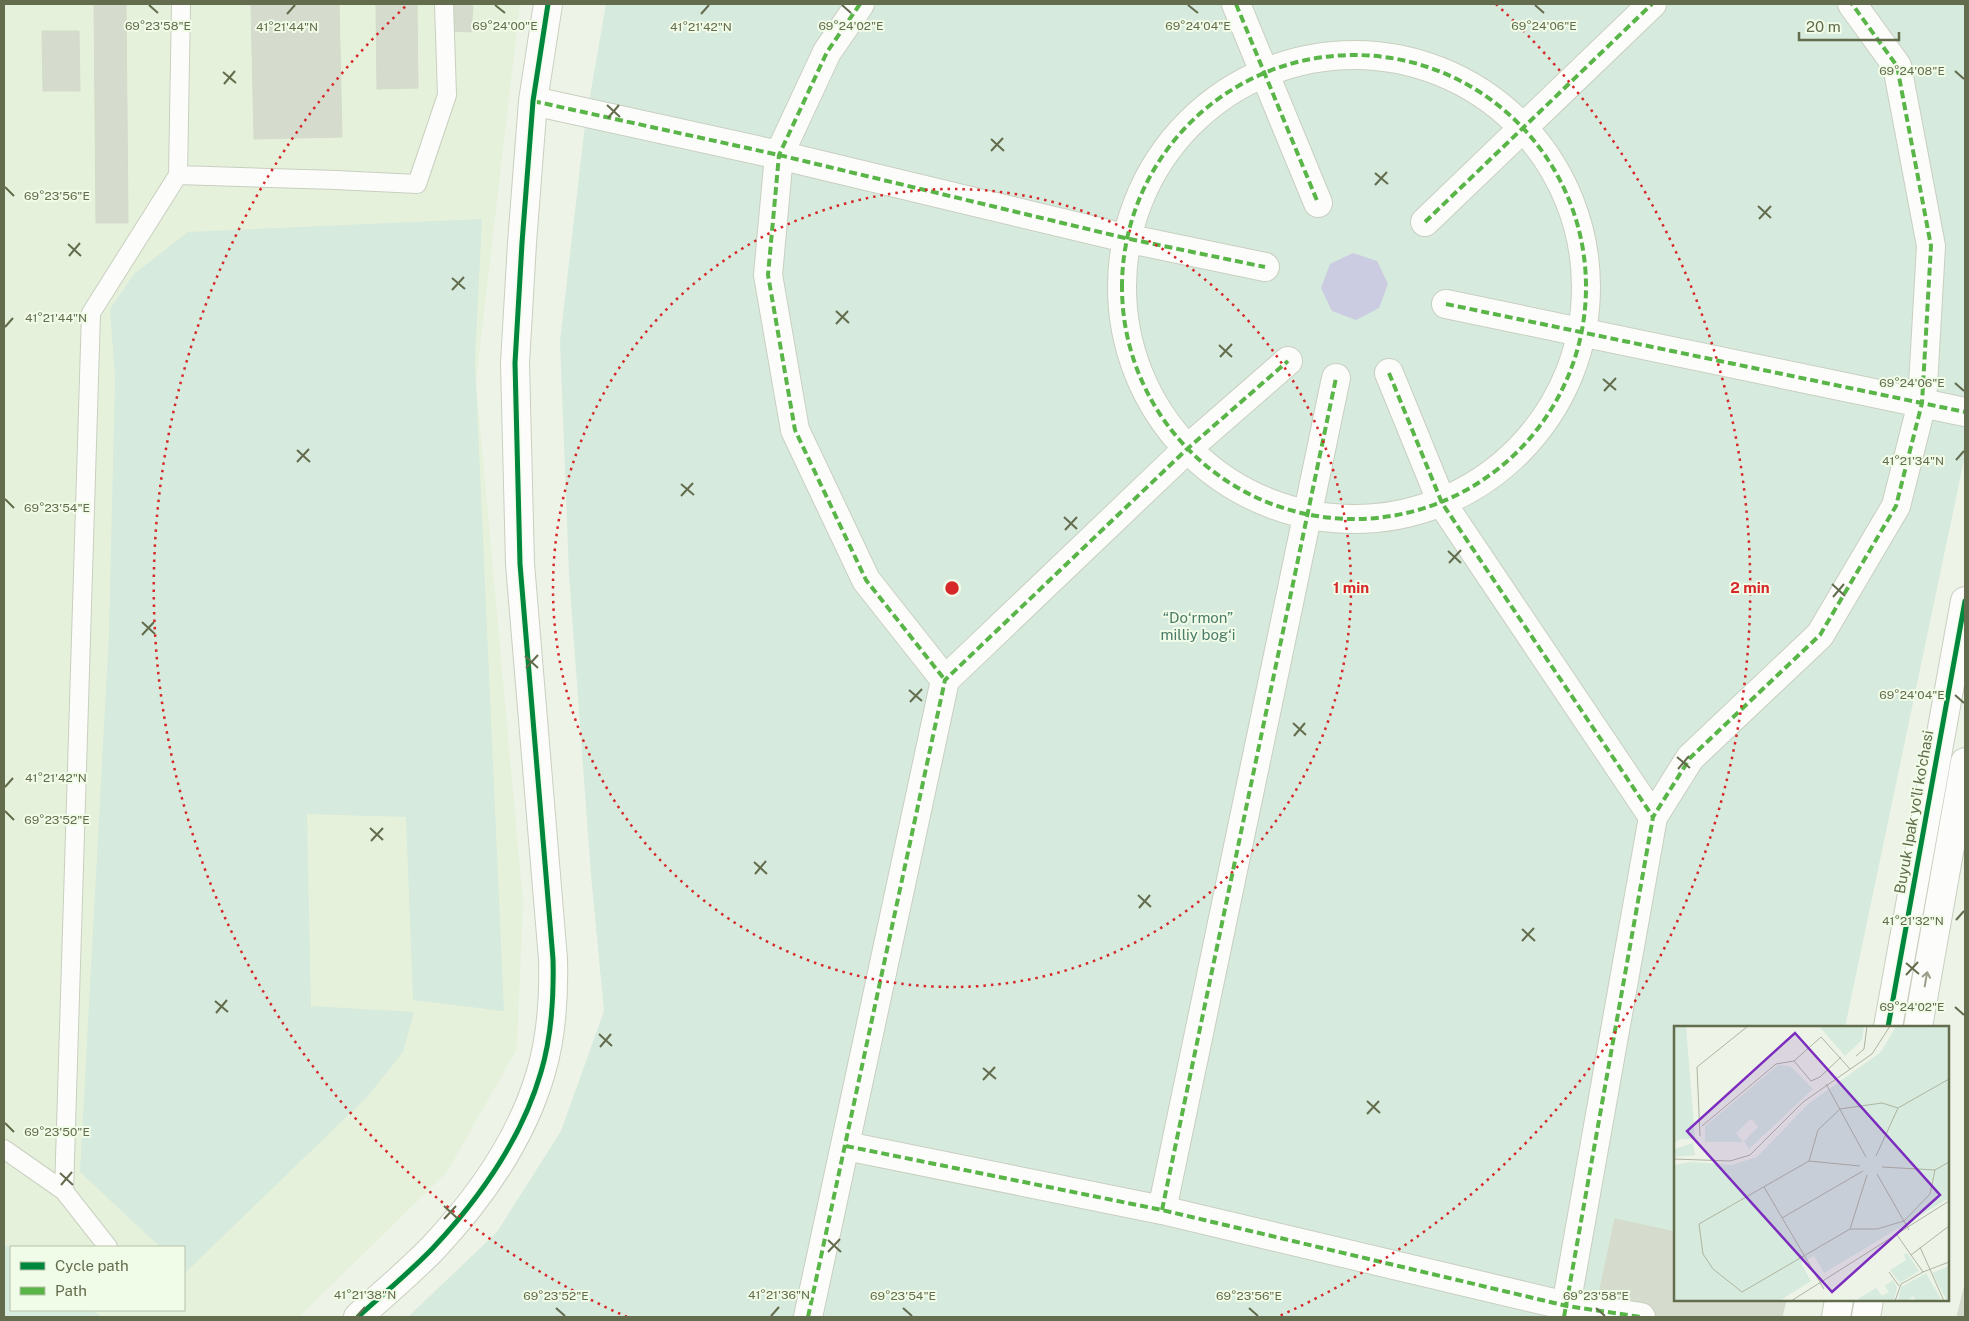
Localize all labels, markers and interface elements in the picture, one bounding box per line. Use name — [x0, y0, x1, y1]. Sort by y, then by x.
scale bar — [1799, 10, 1899, 42]
text: 20 m — [1806, 18, 1841, 35]
text: 69°23'58"E — [125, 19, 191, 33]
text: 69°24'00"E — [472, 19, 538, 33]
text: 69°24'02"E — [818, 19, 884, 33]
text: 69°24'04"E — [1165, 19, 1231, 33]
text: 69°24'06"E — [1511, 19, 1577, 33]
text: 41°21'44"N — [256, 20, 318, 34]
text: 41°21'42"N — [670, 20, 732, 34]
text: 69°24'08"E — [1879, 64, 1945, 78]
text: 69°23'56"E — [24, 189, 90, 203]
text: 41°21'44"N — [25, 311, 87, 325]
text: 69°24'06"E — [1879, 376, 1945, 390]
text: 41°21'34"N — [1882, 454, 1944, 468]
text: 69°23'54"E — [24, 501, 90, 515]
centre of rings — [943, 579, 961, 597]
text: 1 min — [1333, 579, 1369, 596]
text: 2 min — [1730, 579, 1770, 596]
park label: “Do‘rmon” milliy bog‘i — [1161, 609, 1235, 643]
text: 69°24'04"E — [1879, 688, 1945, 702]
street label: Buyuk Ipak yo'li ko'chasi — [1891, 729, 1936, 895]
text: 41°21'42"N — [25, 771, 87, 785]
text: 69°23'52"E — [24, 813, 90, 827]
text: 41°21'32"N — [1882, 914, 1944, 928]
one-way arrow — [1922, 972, 1932, 988]
text: 69°24'02"E — [1879, 1000, 1945, 1014]
inset map — [1674, 1026, 1949, 1301]
text: 69°23'50"E — [24, 1125, 90, 1139]
legend — [10, 1246, 185, 1311]
text: Cycle path — [55, 1257, 129, 1274]
text: Path — [55, 1282, 87, 1299]
text: 41°21'38"N — [334, 1288, 396, 1302]
text: 41°21'36"N — [748, 1288, 810, 1302]
text: 69°23'52"E — [523, 1289, 589, 1303]
text: 69°23'54"E — [870, 1289, 936, 1303]
text: 69°23'56"E — [1216, 1289, 1282, 1303]
text: 69°23'58"E — [1563, 1289, 1629, 1303]

